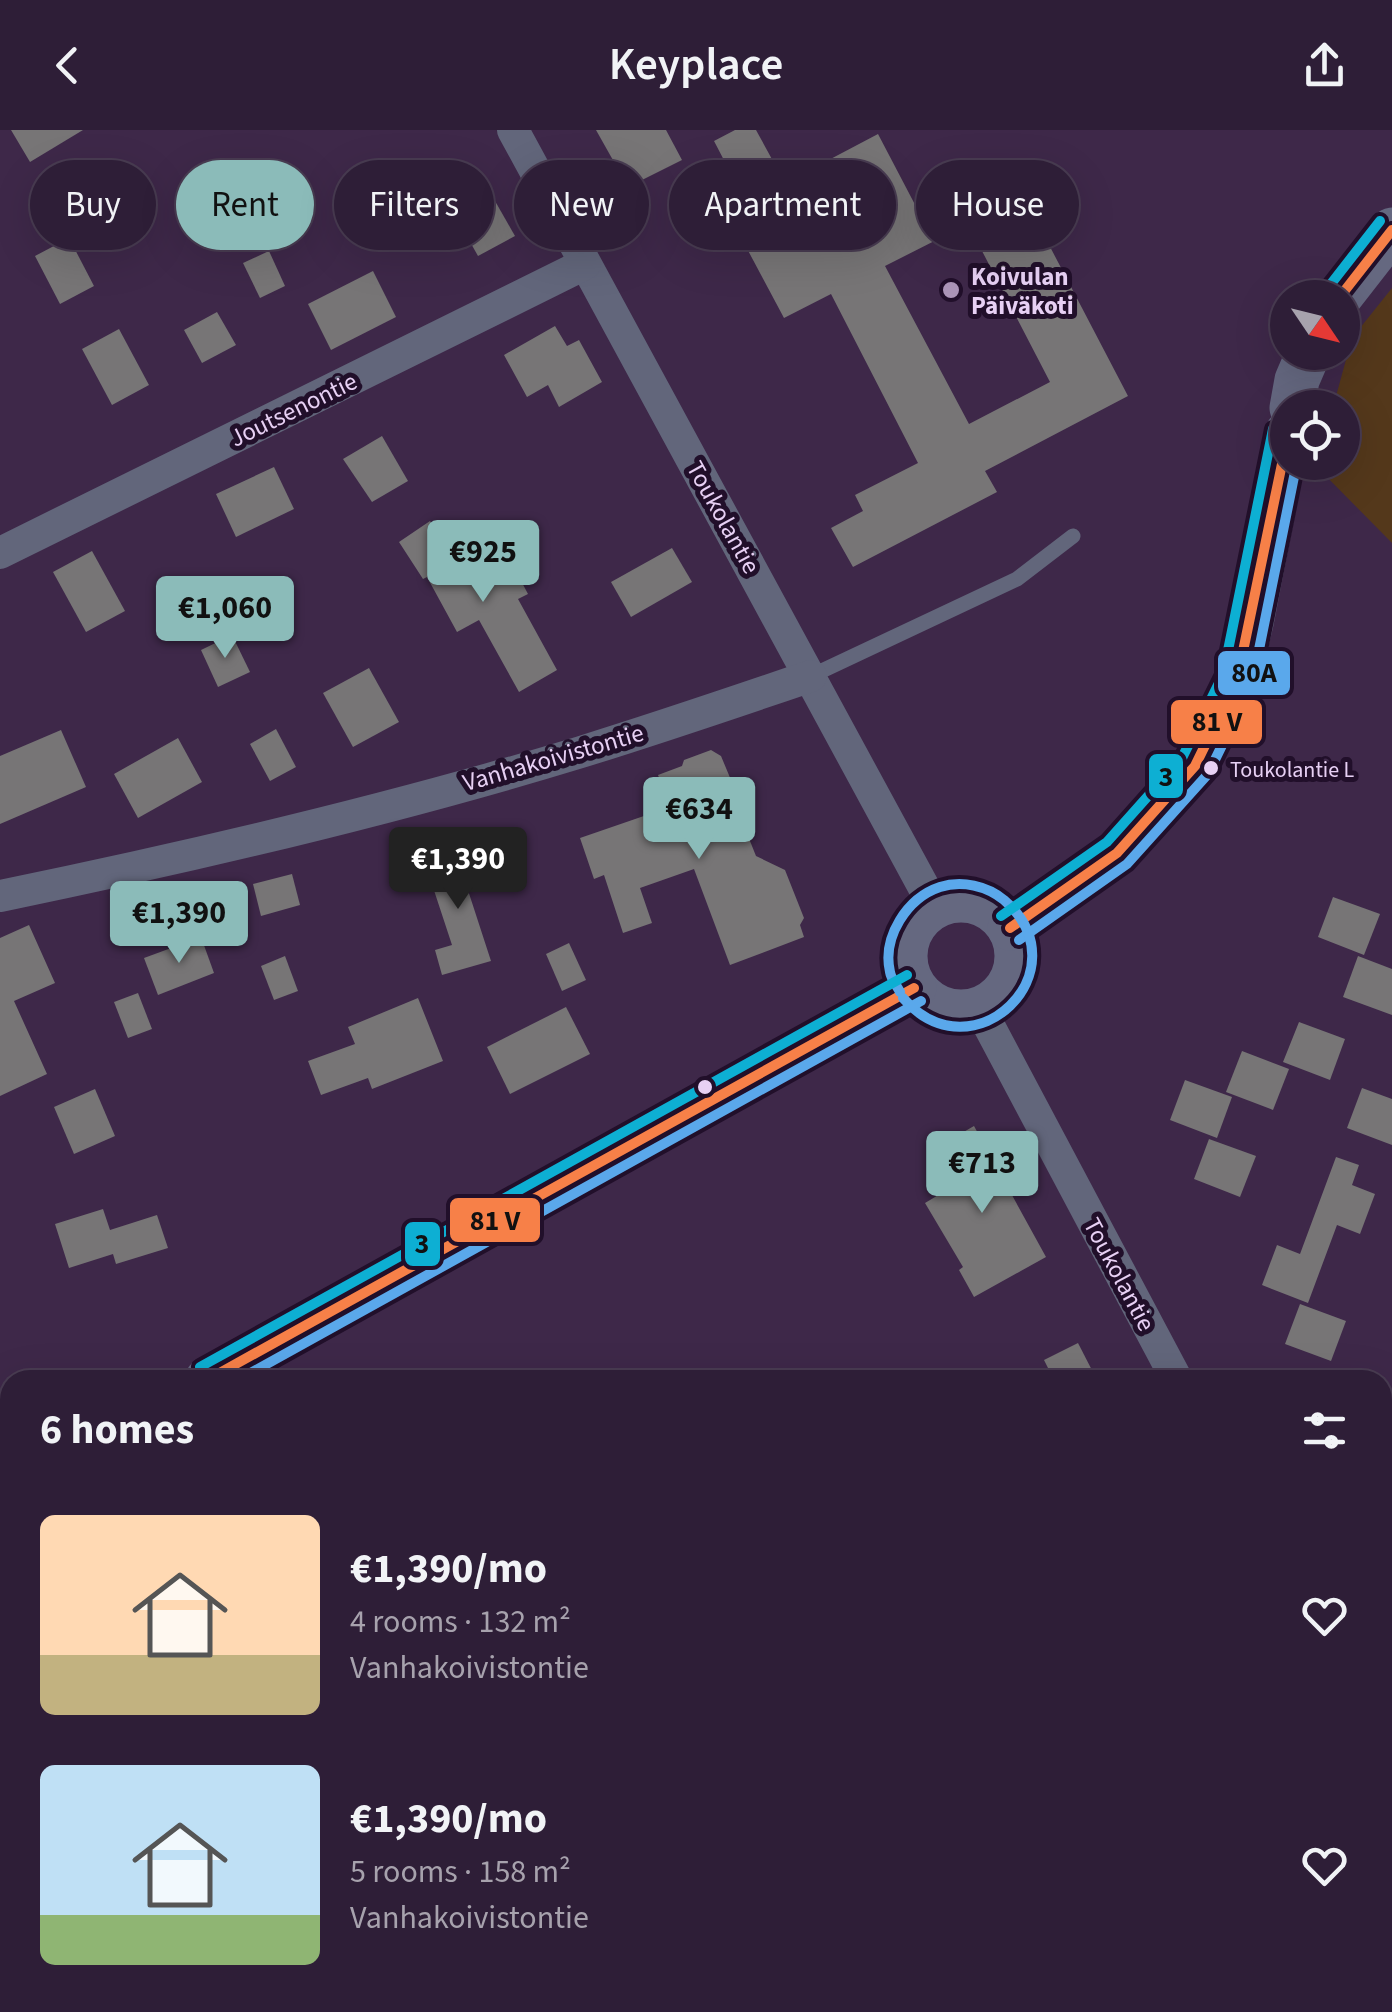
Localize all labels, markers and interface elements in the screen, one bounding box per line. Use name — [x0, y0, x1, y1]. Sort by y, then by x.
text: Keyplace — [609, 33, 783, 97]
icon: back — [40, 38, 95, 93]
icon: share — [1297, 38, 1352, 93]
chip: Buy — [30, 160, 156, 250]
chip: Rent — [176, 160, 314, 250]
chip: Filters — [334, 160, 494, 250]
chip: New — [514, 160, 649, 250]
chip: Apartment — [669, 160, 896, 250]
chip: House — [916, 160, 1079, 250]
place label: Koivulan Päiväkoti — [971, 259, 1074, 324]
marker: Koivulan Päiväkoti — [940, 279, 962, 301]
north arrow — [1270, 280, 1360, 370]
map controls — [1270, 280, 1360, 480]
street label: Joutsenontie — [223, 363, 363, 456]
button: locate — [1270, 390, 1360, 480]
street label: Toukolantie — [677, 455, 769, 580]
pin: €925 — [424, 520, 542, 605]
text: €925 — [449, 529, 517, 575]
pin: €1,060 — [144, 576, 306, 661]
text: €1,060 — [178, 585, 272, 631]
line badge: 80A — [1216, 649, 1292, 697]
text: 80A — [1231, 653, 1278, 693]
line badge: 81 V — [1169, 698, 1264, 746]
text: 81 V — [1192, 702, 1243, 742]
street label: Vanhakoivistontie — [459, 715, 648, 801]
line badge: 3 — [1147, 752, 1185, 800]
place label: Toukolantie L — [1230, 754, 1355, 786]
text: 3 — [1159, 757, 1173, 797]
marker: Toukolantie L — [1201, 758, 1221, 778]
pin: €634 — [640, 777, 758, 862]
text: €634 — [665, 786, 733, 832]
pin: €1,390 — [377, 827, 539, 912]
text: €1,390 — [411, 836, 505, 882]
pin: €1,390 — [98, 881, 260, 966]
text: €1,390 — [132, 890, 226, 936]
unlabelled marker — [695, 1077, 715, 1097]
pin: €713 — [923, 1131, 1041, 1216]
text: €713 — [948, 1140, 1016, 1186]
line badge: 81 V — [448, 1196, 542, 1244]
text: 81 V — [470, 1201, 521, 1241]
street label: Toukolantie — [1074, 1211, 1164, 1338]
line badge: 3 — [403, 1220, 442, 1268]
text: 3 — [415, 1224, 429, 1264]
text: 6 homes — [40, 1400, 194, 1460]
icon: filters — [1297, 1403, 1352, 1458]
text: €1,390/mo — [350, 1539, 547, 1599]
icon: home — [120, 1555, 240, 1675]
icon: heart — [1297, 1588, 1352, 1643]
text: 4 rooms · 132 m² — [350, 1599, 571, 1645]
text: Vanhakoivistontie — [350, 1645, 589, 1691]
text: €1,390/mo — [350, 1789, 547, 1849]
icon: home — [120, 1805, 240, 1925]
icon: heart — [1297, 1838, 1352, 1893]
text: 5 rooms · 158 m² — [350, 1849, 571, 1895]
text: Vanhakoivistontie — [350, 1895, 589, 1941]

